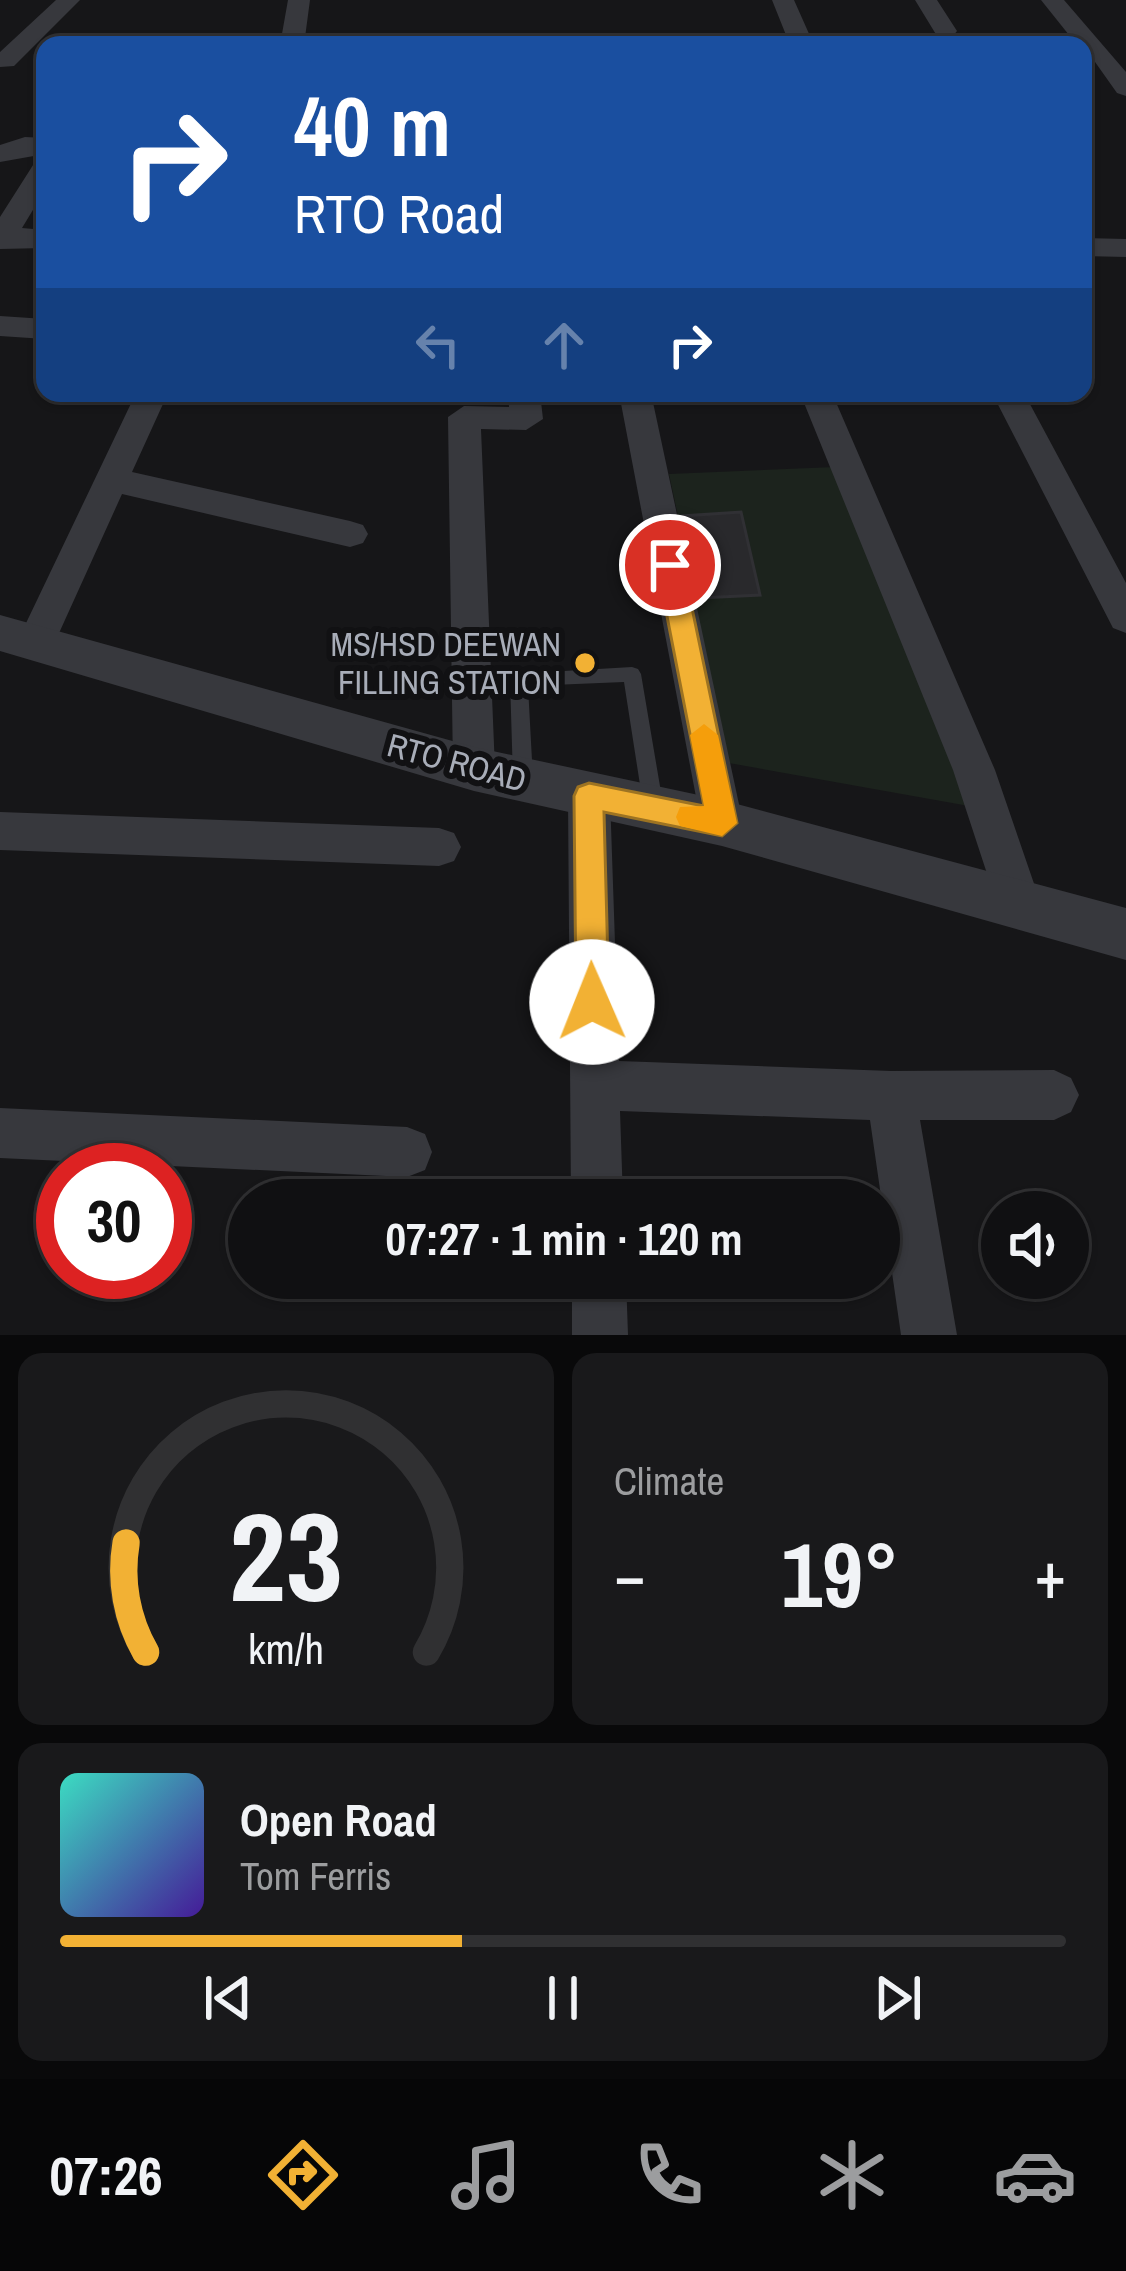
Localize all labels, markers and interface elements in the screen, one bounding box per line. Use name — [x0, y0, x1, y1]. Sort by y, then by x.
text: 40 m — [294, 69, 451, 182]
icon: right — [96, 84, 252, 240]
text: RTO Road — [294, 177, 504, 250]
icon: left — [405, 312, 471, 378]
icon: ahead — [531, 312, 597, 378]
icon: right — [657, 312, 723, 378]
pin — [619, 514, 721, 616]
icon: arrive — [637, 532, 703, 598]
place label: MS/HSD DEEWAN FILLING STATION — [330, 622, 561, 704]
marker: MS/HSD DEEWAN FILLING STATION — [572, 650, 598, 676]
street label: RTO ROAD — [383, 722, 531, 802]
position arrow — [529, 939, 655, 1065]
speed limit sign: 30 — [36, 1143, 192, 1299]
map controls — [981, 1191, 1089, 1299]
button: sound — [981, 1191, 1089, 1299]
text: 07:27 · 1 min · 120 m — [386, 1208, 742, 1269]
text: Climate — [614, 1455, 724, 1507]
text: 23 — [229, 1472, 343, 1640]
text: 19° — [781, 1514, 899, 1635]
text: − — [614, 1530, 646, 1619]
text: + — [1034, 1530, 1066, 1619]
text: km/h — [248, 1620, 324, 1677]
text: Open Road — [240, 1789, 437, 1850]
text: Tom Ferris — [240, 1850, 391, 1902]
icon: previous — [195, 1965, 261, 2031]
icon: pause — [530, 1965, 596, 2031]
icon: next — [865, 1965, 931, 2031]
icon: directions — [261, 2133, 345, 2217]
icon: music — [444, 2133, 528, 2217]
icon: phone — [627, 2133, 711, 2217]
icon: climate — [810, 2133, 894, 2217]
icon: car — [993, 2133, 1077, 2217]
text: 07:26 — [49, 2139, 163, 2212]

